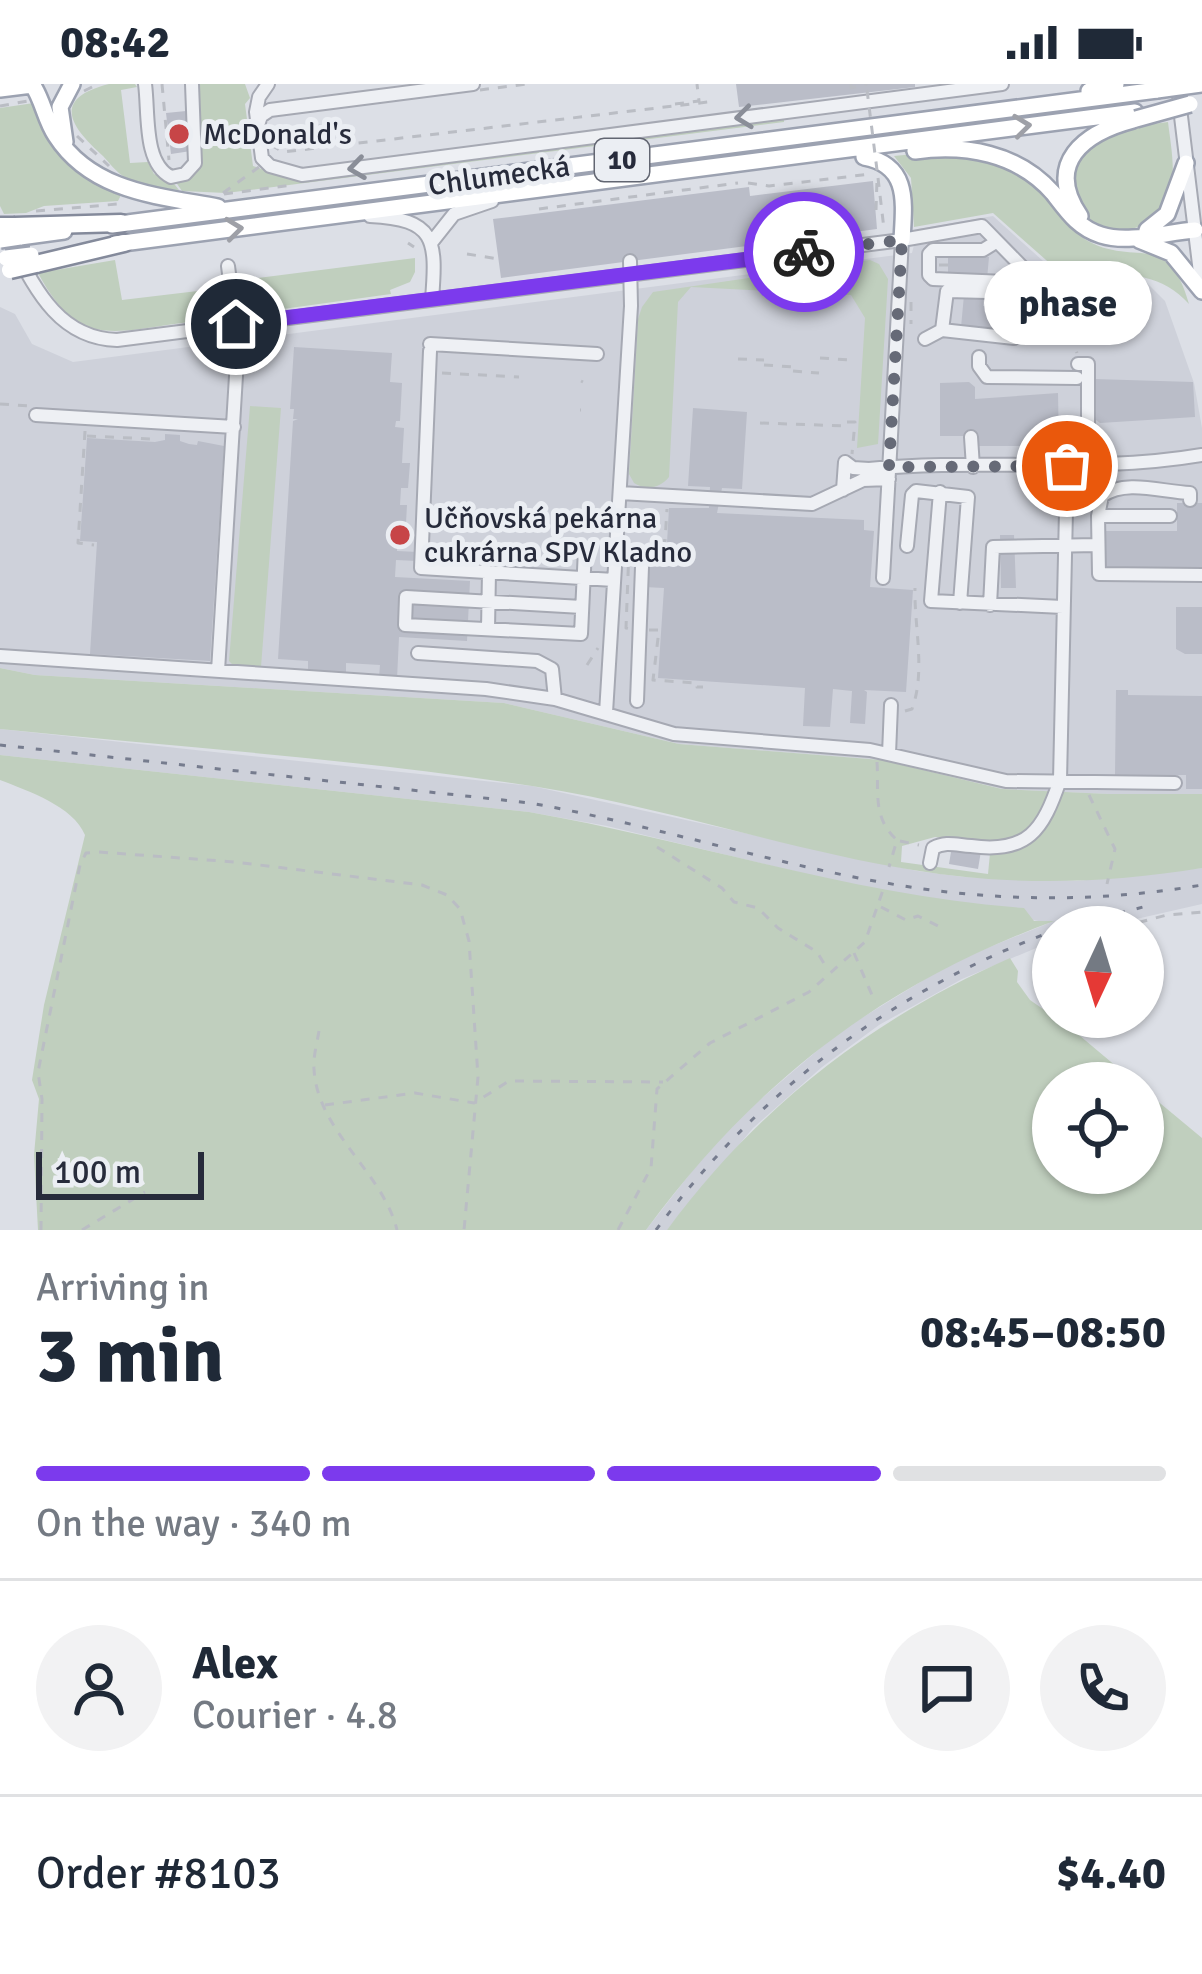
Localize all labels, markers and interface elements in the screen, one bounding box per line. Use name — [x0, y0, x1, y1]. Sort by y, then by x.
text: 08:42 — [60, 15, 170, 70]
one-way arrow — [734, 104, 753, 130]
one-way arrow — [1013, 114, 1032, 140]
place label: McDonald's — [203, 116, 352, 153]
marker: McDonald's — [166, 121, 192, 147]
road number: 10 — [595, 139, 649, 181]
street label: Chlumecká — [426, 148, 572, 204]
one-way arrow — [347, 154, 367, 180]
courier — [744, 192, 864, 312]
one-way arrow — [225, 216, 244, 242]
icon: bike — [771, 219, 837, 285]
callout: phase — [983, 262, 1151, 346]
pin — [185, 273, 287, 375]
text: phase — [1019, 279, 1117, 327]
icon: home — [203, 291, 269, 357]
pin — [1016, 415, 1118, 517]
icon: bag — [1034, 433, 1100, 499]
place label: Učňovská pekárna cukrárna SPV Kladno — [424, 500, 692, 571]
marker: Učňovská pekárna cukrárna SPV Kladno — [387, 522, 413, 548]
north arrow — [1032, 906, 1164, 1038]
map controls — [1032, 906, 1164, 1194]
button: locate — [1032, 1062, 1164, 1194]
scale bar — [36, 1146, 204, 1199]
text: 100 m — [54, 1152, 141, 1193]
text: Arriving in — [36, 1263, 210, 1311]
text: 08:45–08:50 — [920, 1305, 1166, 1360]
text: 3 min — [36, 1308, 224, 1404]
text: On the way · 340 m — [36, 1499, 352, 1547]
button: person — [36, 1625, 162, 1751]
button: chat — [884, 1625, 1010, 1751]
button: phone — [1040, 1625, 1166, 1751]
text: Alex — [192, 1636, 278, 1691]
text: Courier · 4.8 — [192, 1691, 398, 1739]
text: Order #8103 — [36, 1846, 281, 1901]
text: $4.40 — [1056, 1846, 1166, 1901]

